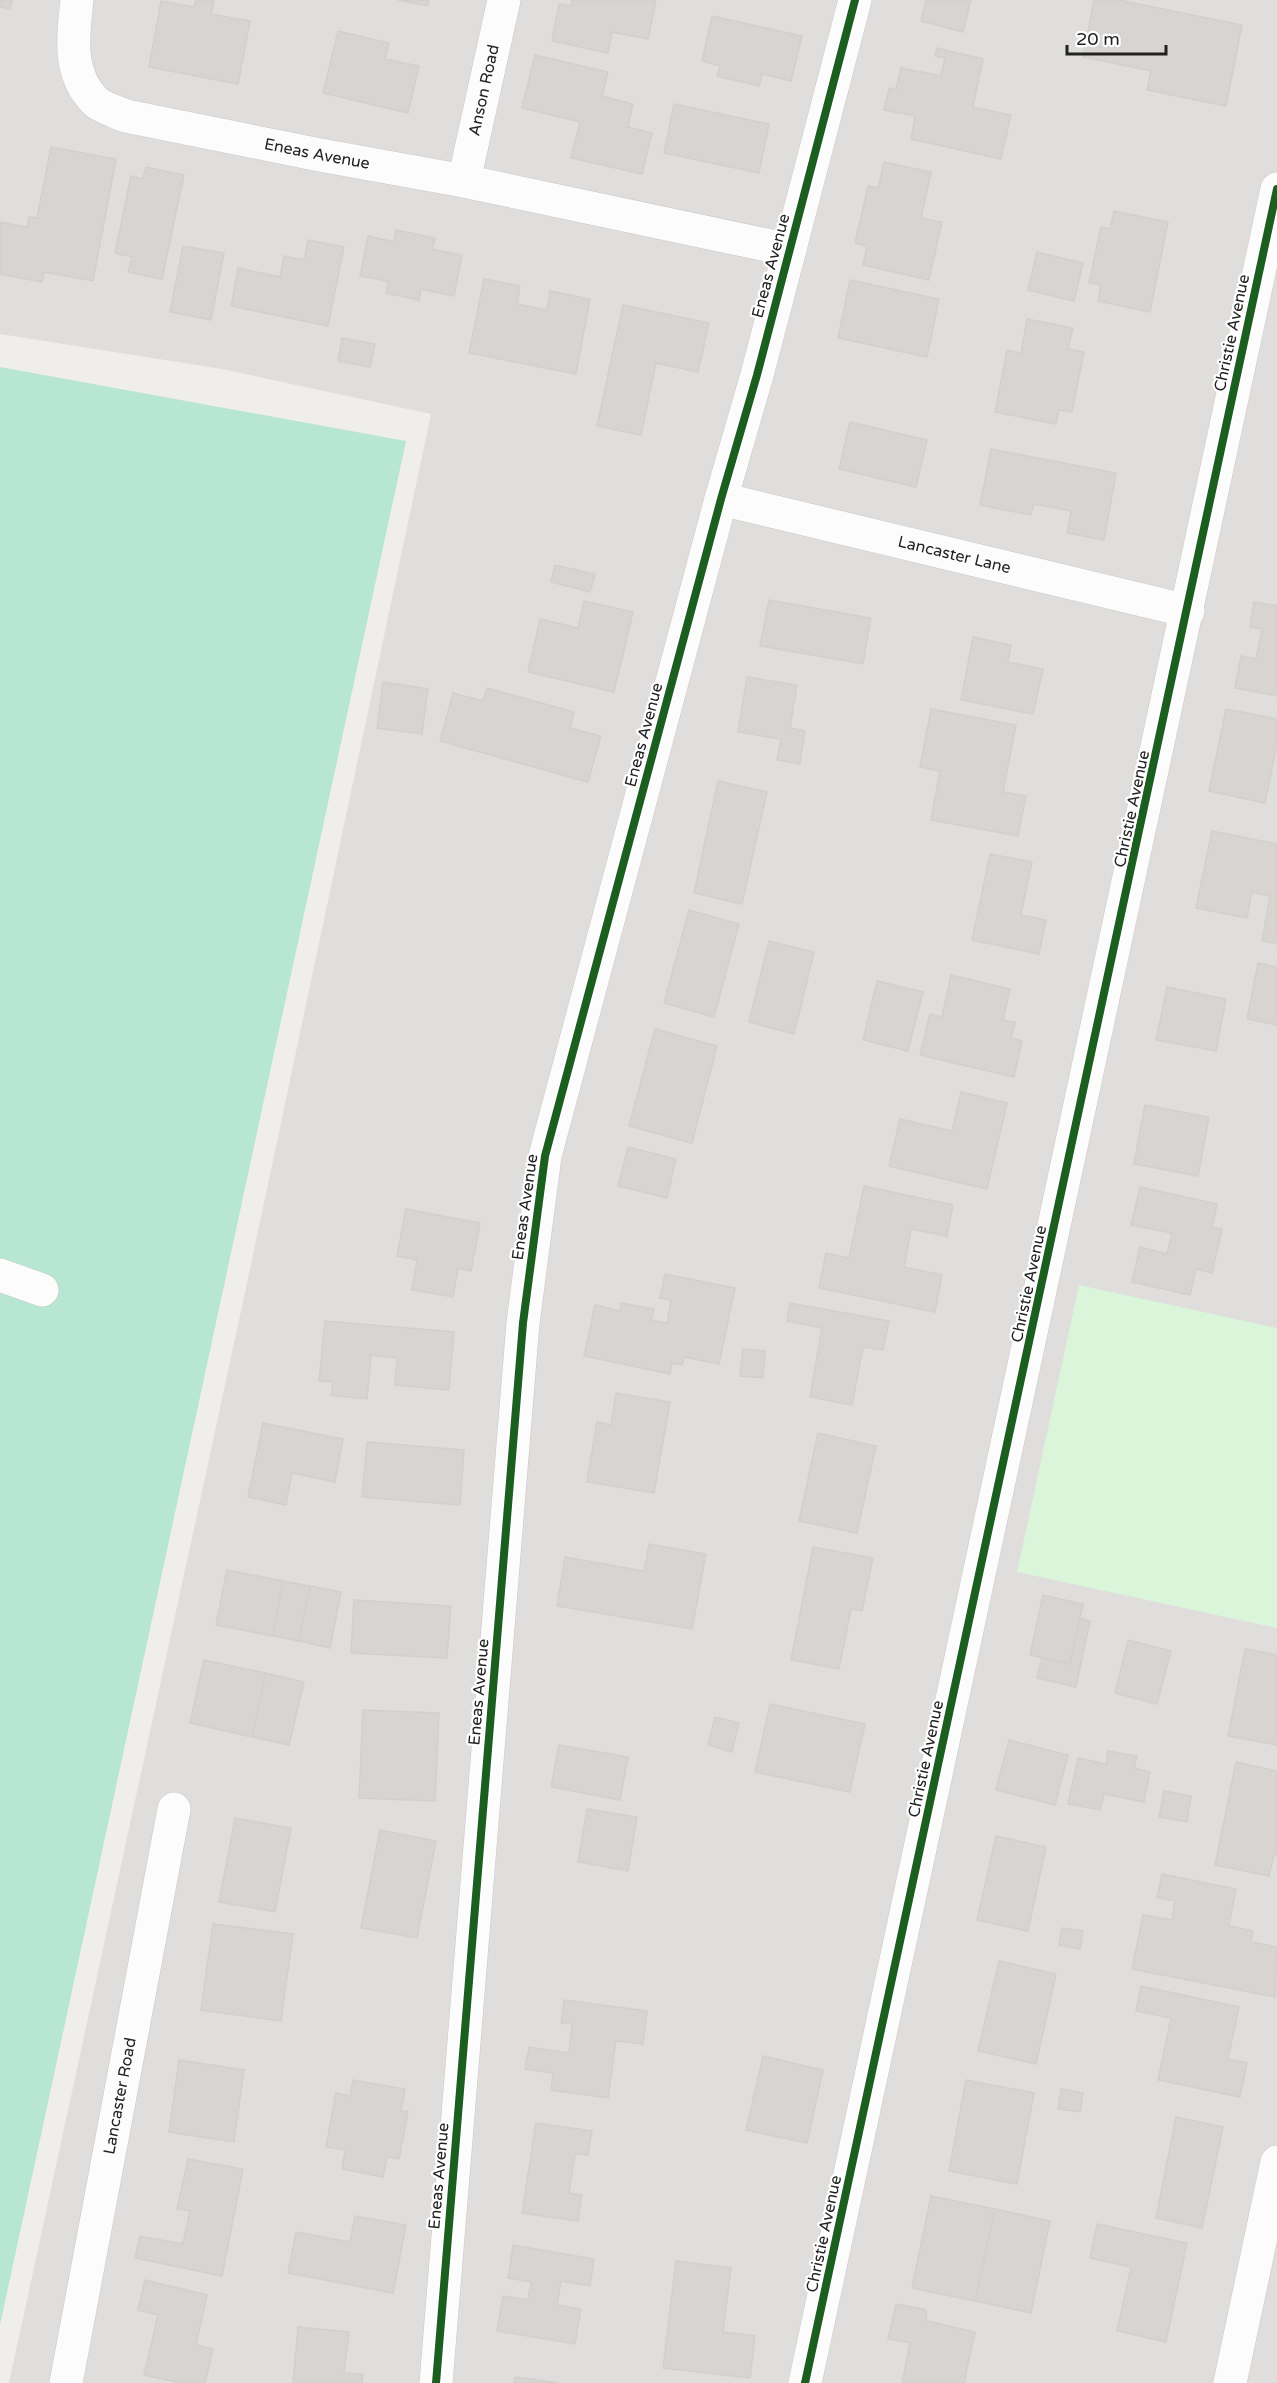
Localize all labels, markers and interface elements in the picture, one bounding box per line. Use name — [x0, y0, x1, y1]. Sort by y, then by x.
scale bar — [1067, 18, 1166, 56]
text: 20 m — [1076, 28, 1120, 50]
street label: Anson Road — [464, 43, 504, 138]
street label: Eneas Avenue — [262, 134, 371, 174]
street label: Eneas Avenue — [747, 212, 795, 320]
street label: Christie Avenue — [1210, 273, 1254, 393]
street label: Lancaster Lane — [896, 532, 1013, 578]
street label: Eneas Avenue — [620, 681, 668, 789]
street label: Christie Avenue — [1110, 749, 1154, 869]
street label: Eneas Avenue — [508, 1153, 542, 1261]
street label: Christie Avenue — [1007, 1224, 1051, 1344]
street label: Eneas Avenue — [464, 1638, 494, 1746]
street label: Christie Avenue — [904, 1699, 948, 1819]
street label: Lancaster Road — [99, 2036, 141, 2156]
street label: Eneas Avenue — [424, 2122, 454, 2230]
street label: Christie Avenue — [802, 2174, 846, 2294]

